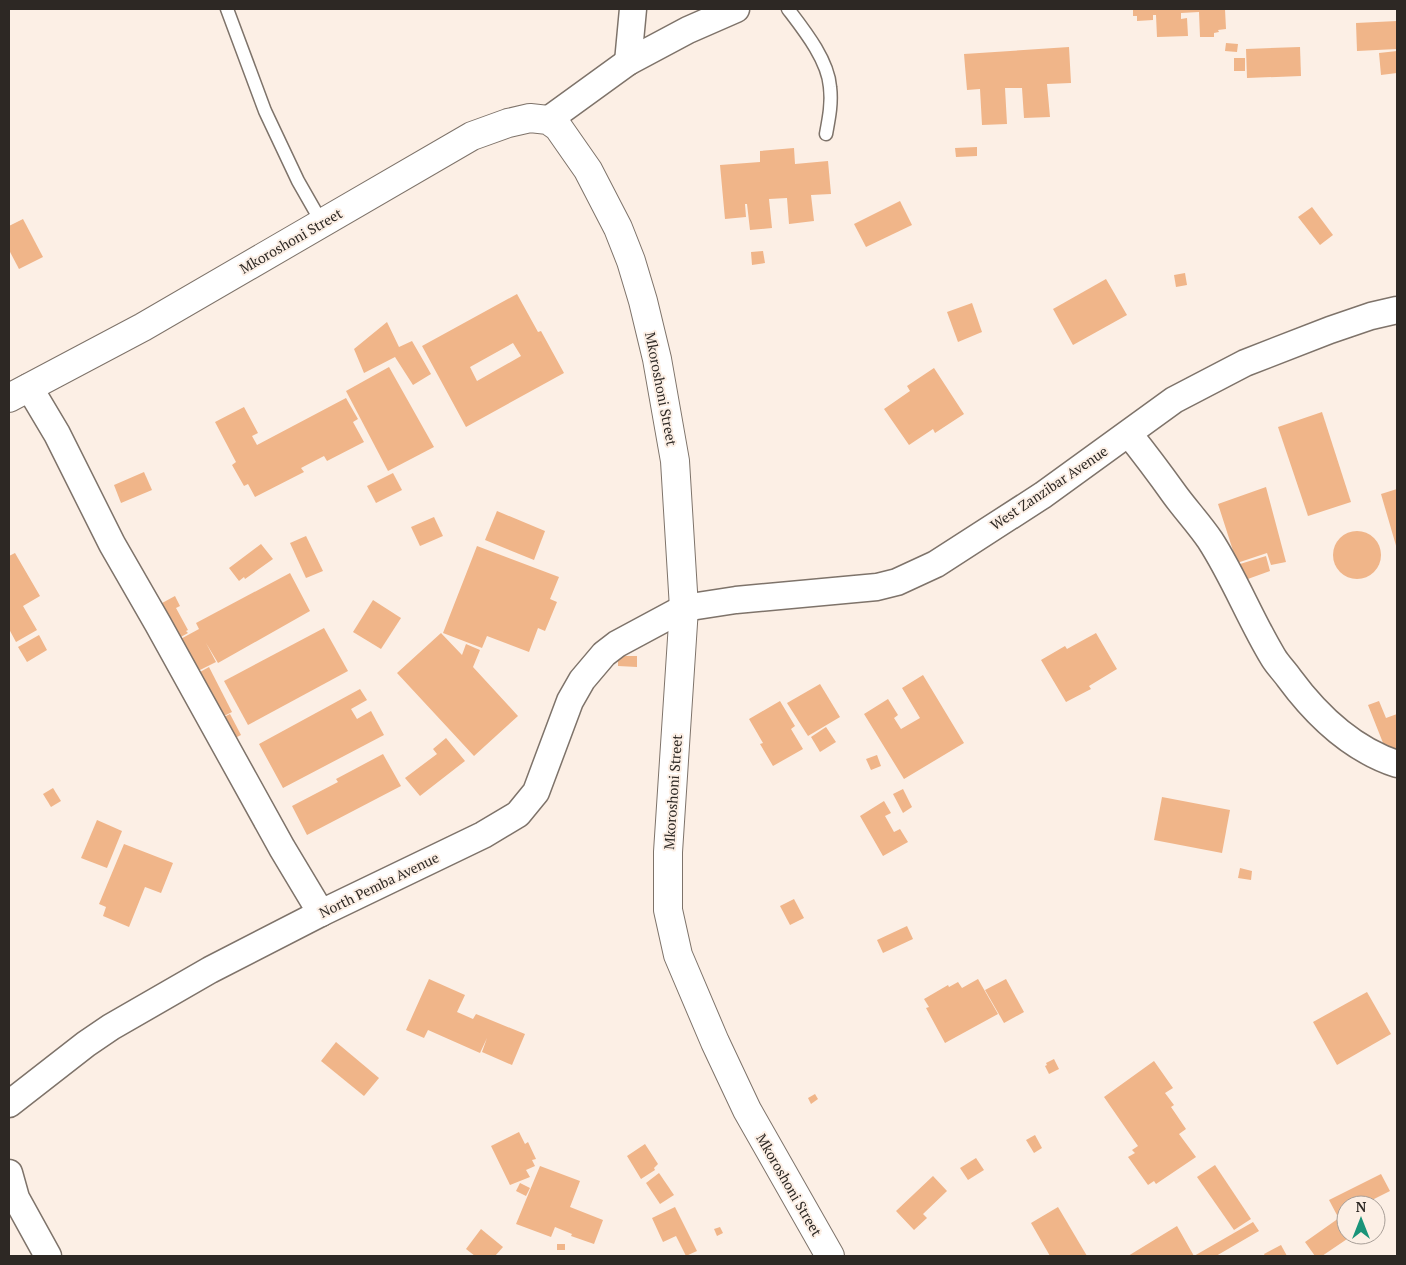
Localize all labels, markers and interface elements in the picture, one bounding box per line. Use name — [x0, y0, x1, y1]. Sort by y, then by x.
street label: Mkoroshoni Street — [236, 203, 346, 278]
street label: Mkoroshoni Street — [641, 330, 682, 448]
street label: West Zanzibar Avenue — [986, 441, 1111, 534]
street label: Mkoroshoni Street — [659, 733, 686, 850]
street label: North Pemba Avenue — [316, 847, 442, 922]
street label: Mkoroshoni Street — [752, 1130, 827, 1240]
north arrow — [1336, 1195, 1386, 1245]
text: N — [1356, 1197, 1367, 1216]

